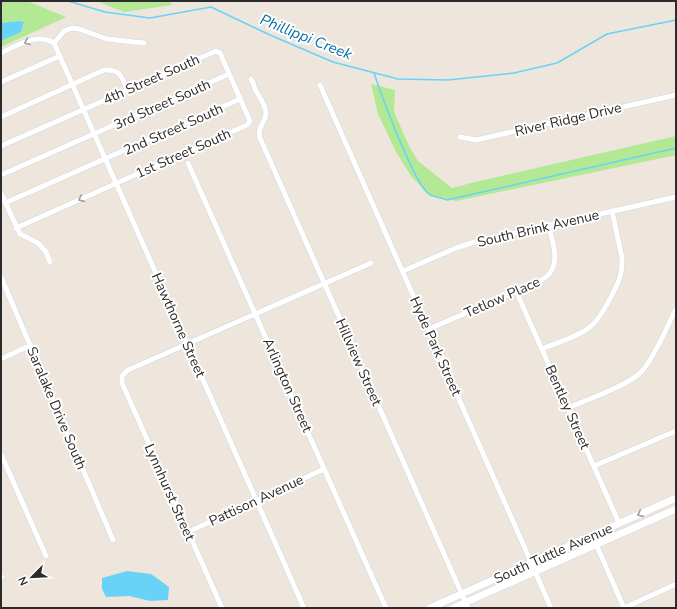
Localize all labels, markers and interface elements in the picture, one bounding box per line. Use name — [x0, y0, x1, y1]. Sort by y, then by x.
water label: Phillippi Creek — [257, 9, 355, 65]
one-way arrow — [23, 37, 30, 45]
street label: 4th Street South — [100, 50, 202, 109]
street label: 3rd Street South — [111, 75, 214, 134]
street label: River Ridge Drive — [513, 98, 623, 141]
street label: 2nd Street South — [120, 99, 226, 160]
street label: 1st Street South — [133, 124, 234, 183]
one-way arrow — [77, 194, 84, 202]
street label: South Brink Avenue — [475, 205, 601, 252]
street label: Hawthorne Street — [147, 270, 210, 381]
street label: Tetlow Place — [461, 272, 543, 323]
street label: Hyde Park Street — [405, 294, 466, 399]
street label: Hillview Street — [331, 316, 386, 409]
street label: Arlington Street — [258, 335, 317, 435]
street label: Saralake Drive South — [22, 344, 91, 473]
street label: Bentley Street — [541, 362, 595, 452]
street label: Lynnhurst Street — [140, 441, 199, 544]
street label: Pattison Avenue — [206, 470, 307, 531]
one-way arrow — [637, 509, 645, 517]
street label: South Tuttle Avenue — [491, 519, 616, 588]
north arrow — [12, 557, 52, 597]
text: N — [15, 574, 32, 588]

